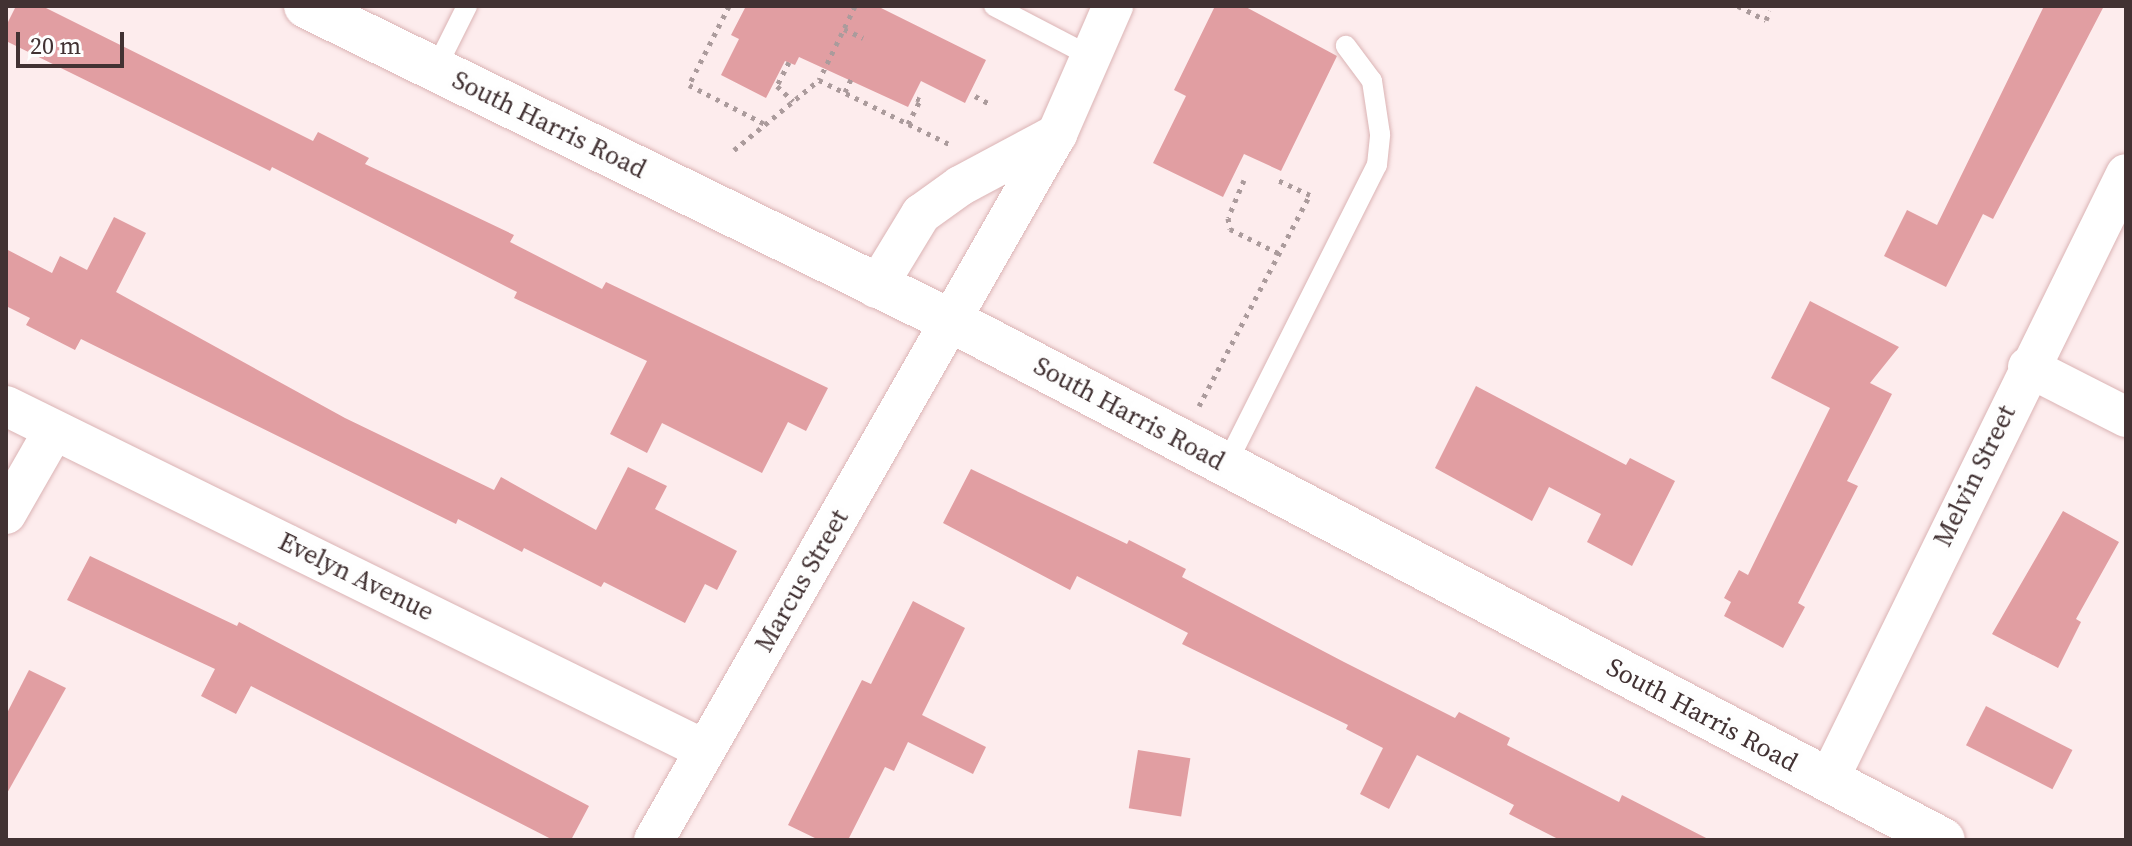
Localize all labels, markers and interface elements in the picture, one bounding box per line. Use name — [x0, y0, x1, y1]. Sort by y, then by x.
scale bar — [20, 16, 128, 66]
text: 20 m — [30, 29, 81, 62]
street label: South Harris Road — [447, 65, 651, 185]
street label: South Harris Road — [1028, 351, 1230, 477]
street label: Melvin Street — [1927, 400, 2023, 552]
street label: Marcus Street — [749, 504, 855, 658]
street label: Evelyn Avenue — [273, 526, 439, 628]
street label: South Harris Road — [1601, 652, 1803, 778]

